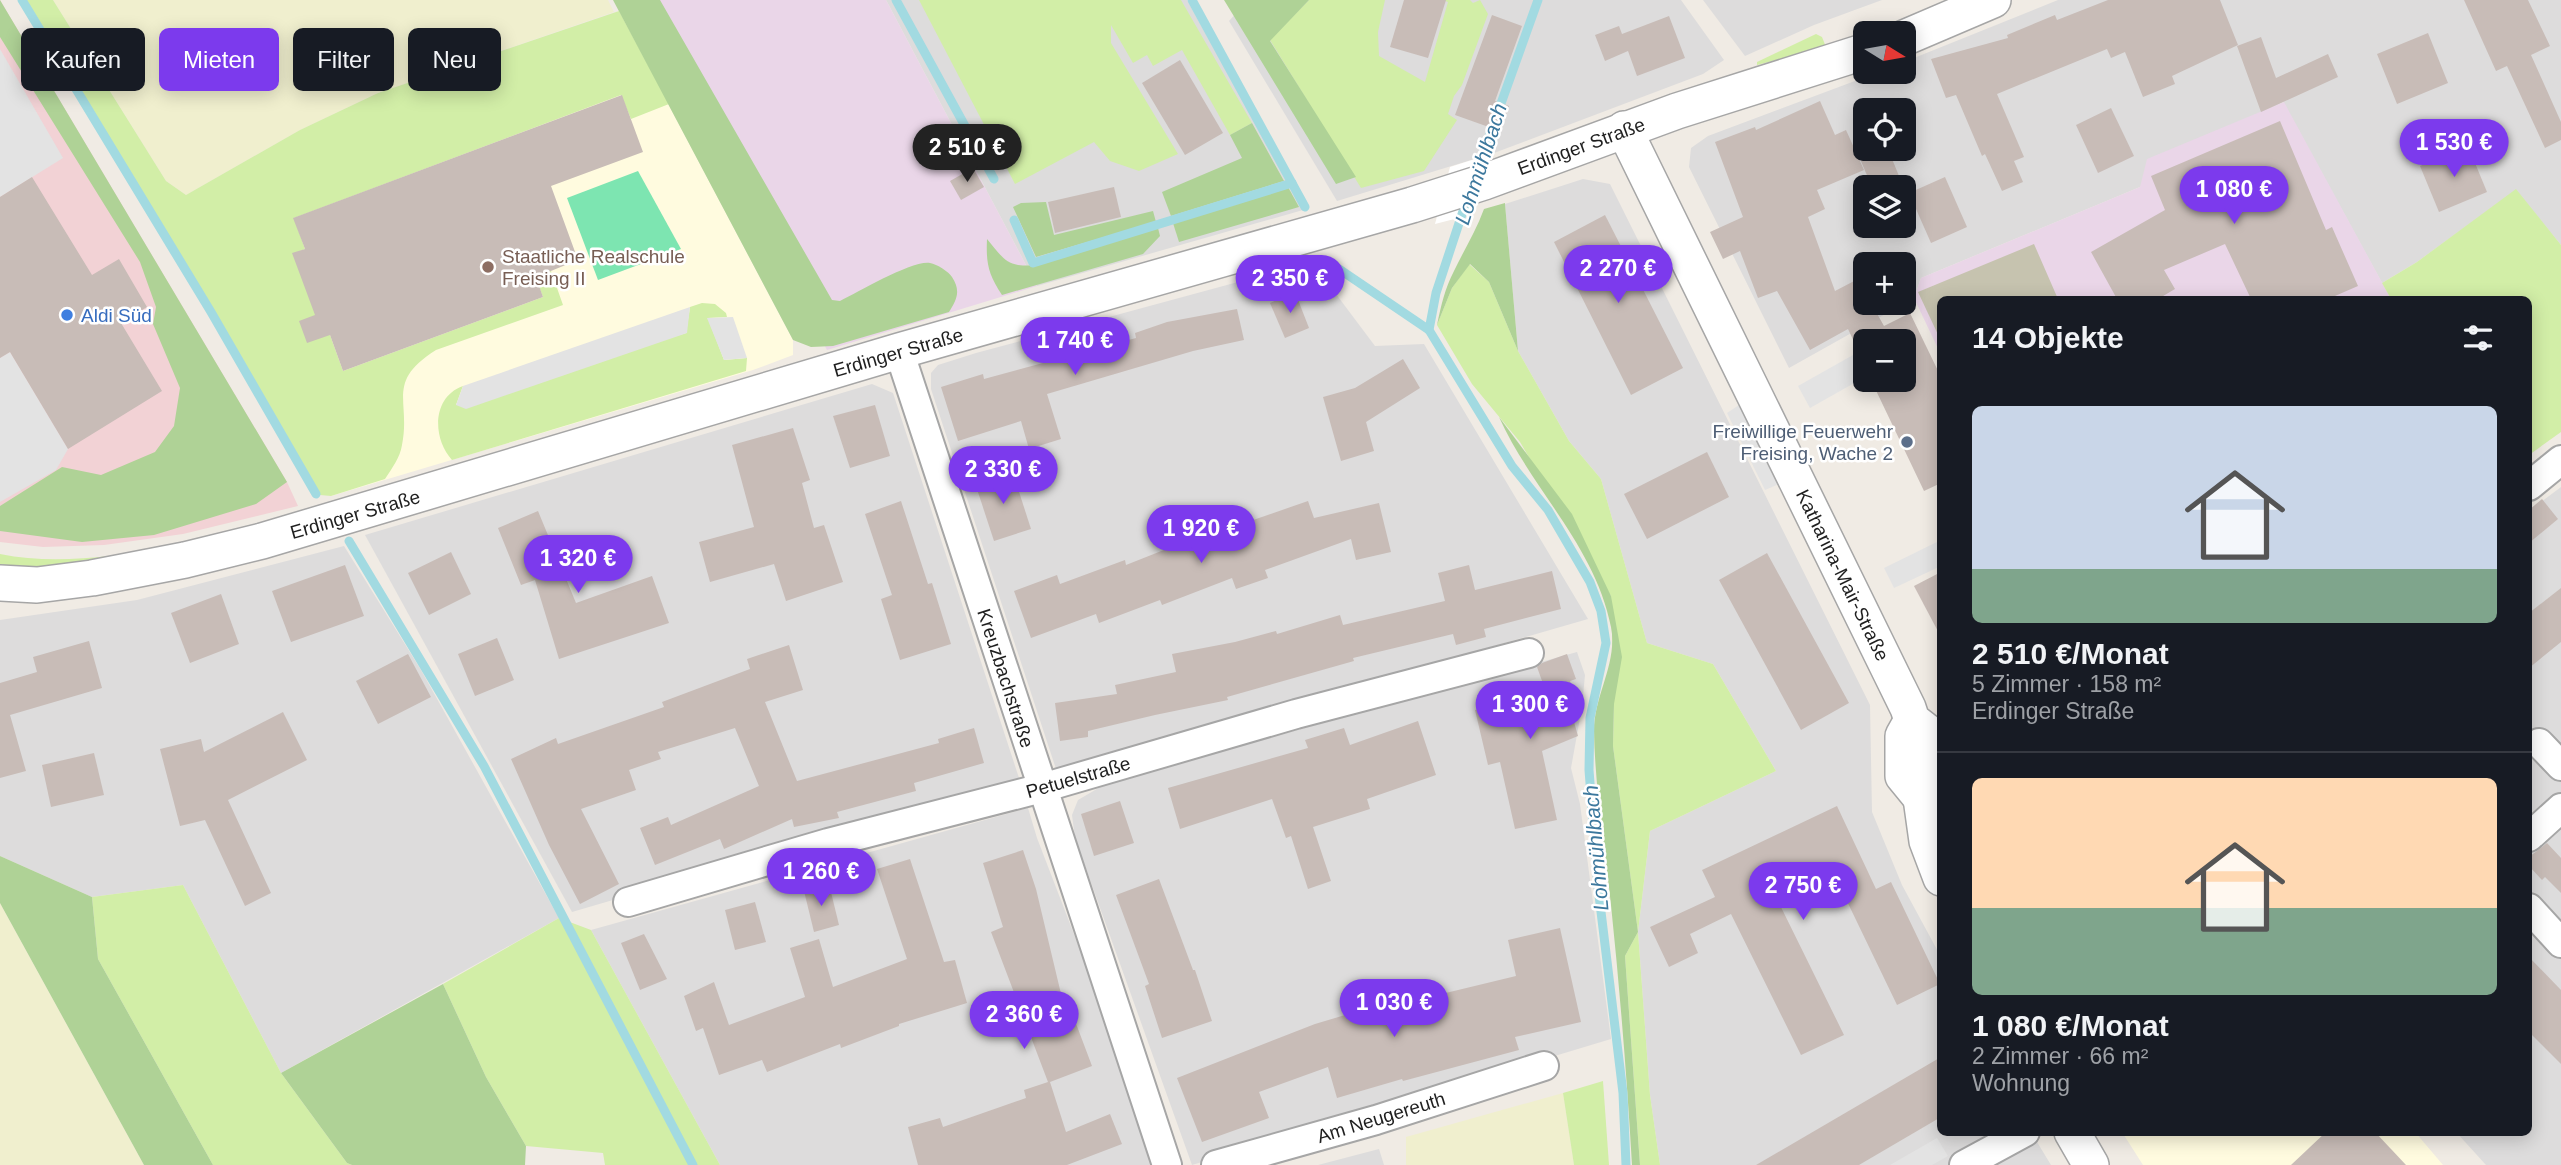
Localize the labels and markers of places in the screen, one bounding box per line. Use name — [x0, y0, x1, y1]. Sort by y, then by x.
pin: 1 530 € — [2389, 120, 2519, 179]
pin: 2 510 € — [902, 124, 1032, 184]
pin: 1 080 € — [2169, 166, 2299, 226]
place label: Staatliche Realschule Freising II — [502, 246, 685, 289]
pin: 2 270 € — [1553, 246, 1683, 305]
pin: 2 350 € — [1225, 256, 1355, 315]
marker: Staatliche Realschule Freising II — [480, 259, 496, 275]
place label: Aldi Süd — [81, 305, 152, 326]
marker: Aldi Süd — [59, 307, 75, 323]
pin: 1 740 € — [1010, 318, 1140, 377]
place label: Freiwillige Feuerwehr Freising, Wache 2 — [1712, 421, 1894, 464]
marker: Freiwillige Feuerwehr Freising, Wache 2 — [1899, 434, 1915, 450]
pin: 2 330 € — [938, 447, 1068, 506]
pin: 1 920 € — [1136, 505, 1266, 565]
pin: 1 320 € — [513, 536, 643, 595]
pin: 1 300 € — [1465, 682, 1595, 741]
pin: 1 260 € — [756, 848, 886, 908]
pin: 2 750 € — [1738, 862, 1868, 922]
pin: 1 030 € — [1329, 979, 1459, 1039]
pin: 2 360 € — [959, 992, 1089, 1051]

